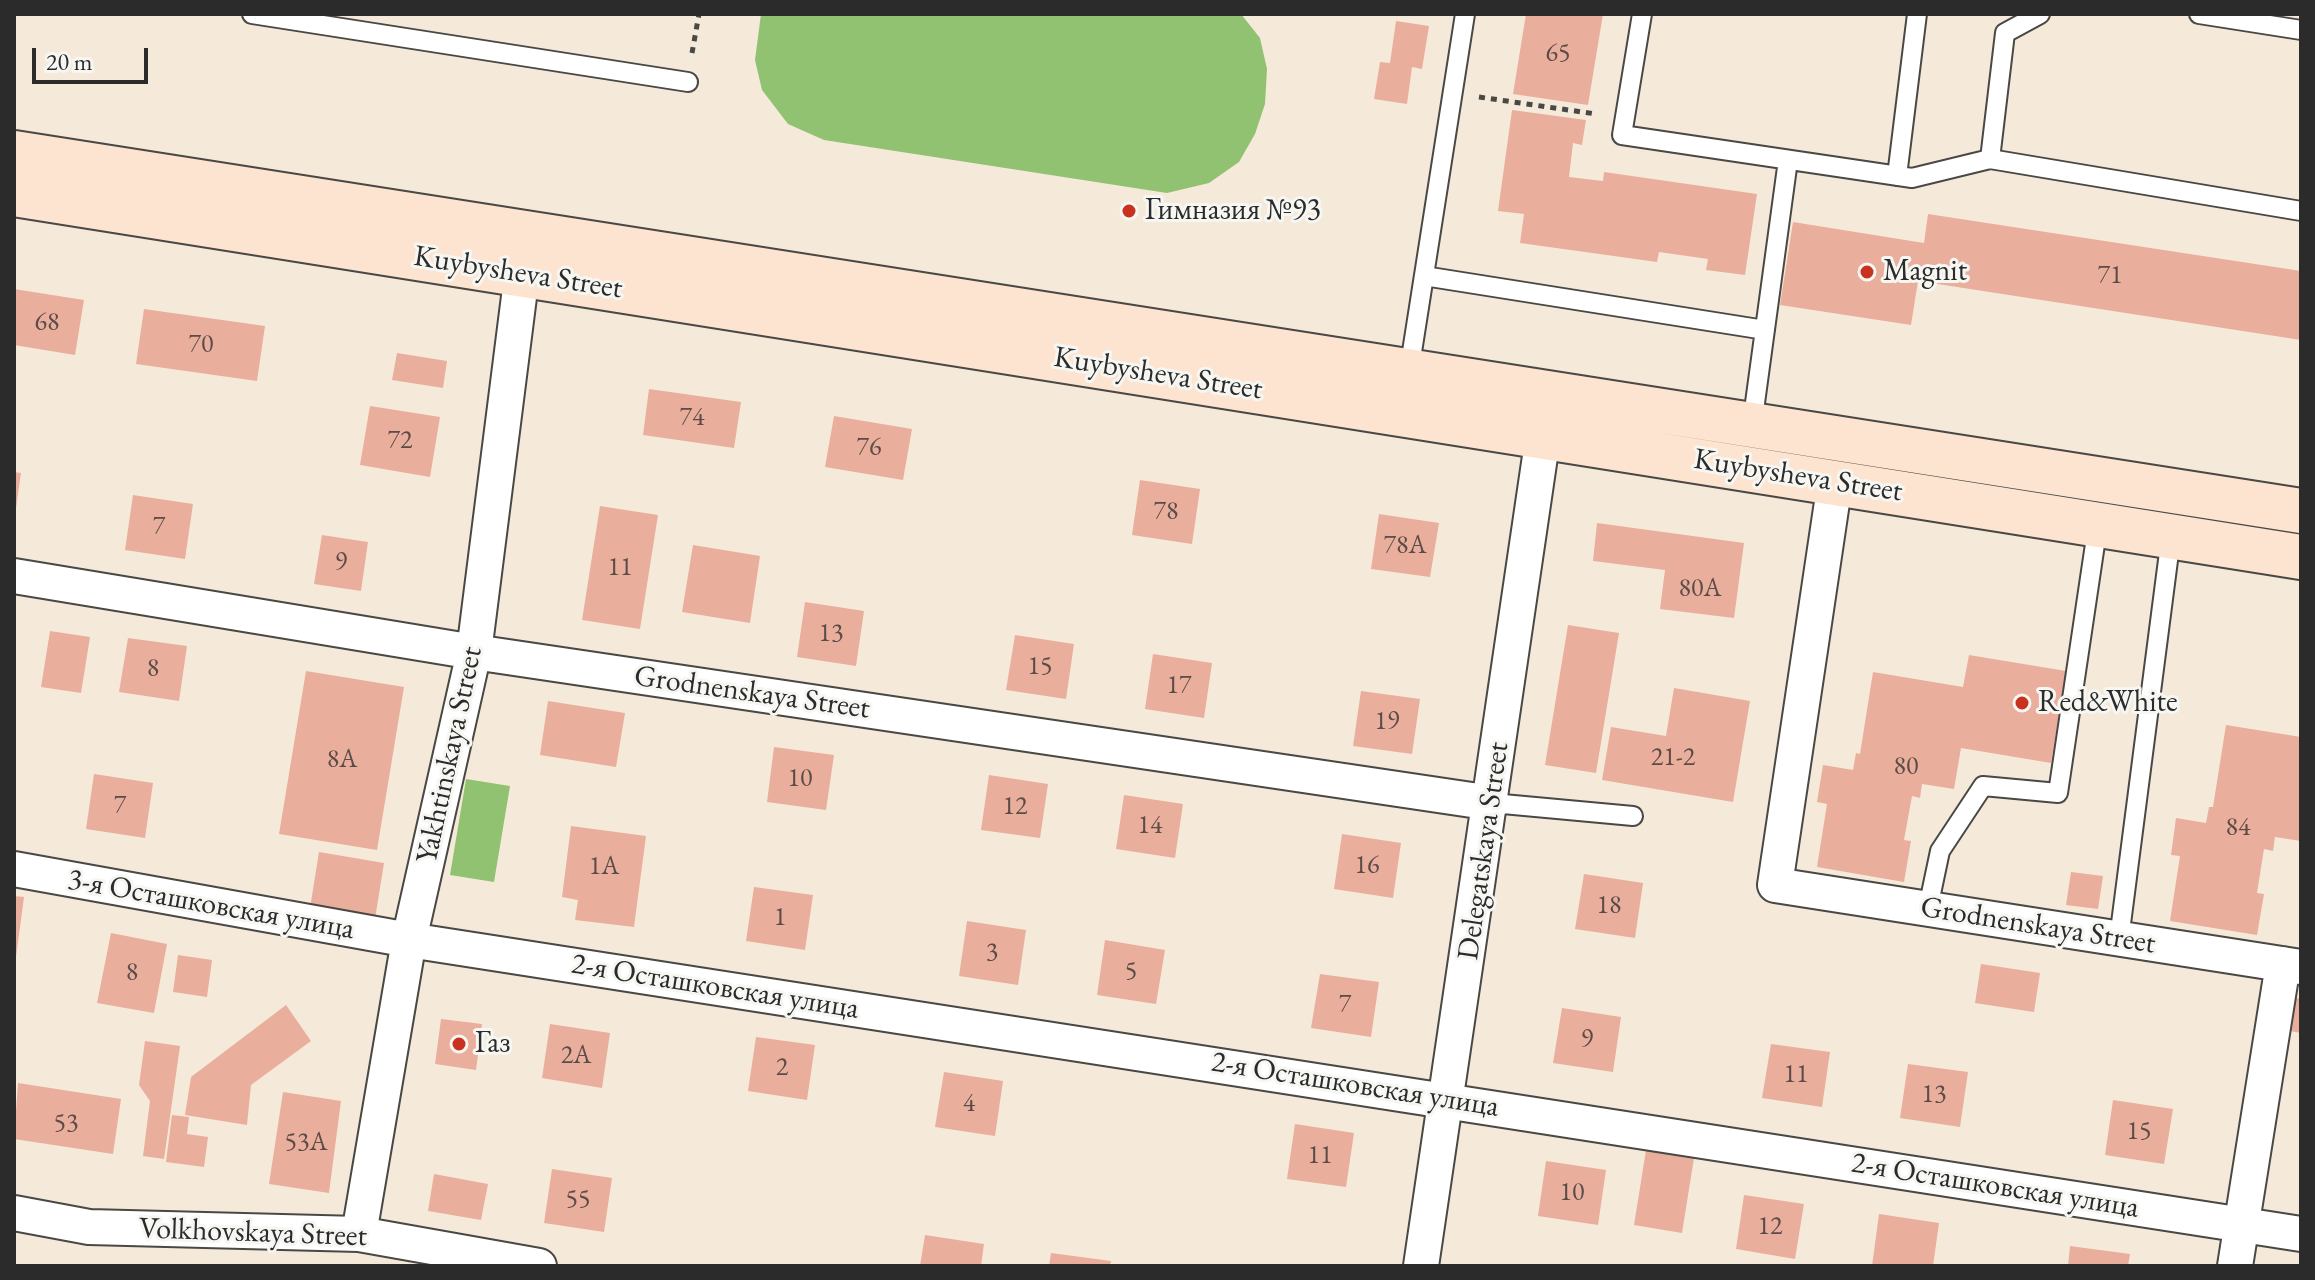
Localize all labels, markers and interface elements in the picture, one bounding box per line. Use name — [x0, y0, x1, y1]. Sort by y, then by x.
scale bar — [36, 32, 152, 82]
house number: 65 — [1546, 38, 1570, 70]
text: 20 m — [46, 46, 93, 77]
place label: Гимназия №93 — [1145, 193, 1321, 229]
marker: Гимназия №93 — [1120, 202, 1138, 220]
street label: Kuybysheva Street — [411, 239, 625, 307]
place label: Magnit — [1883, 254, 1967, 290]
house number: 71 — [2098, 260, 2122, 292]
marker: Magnit — [1858, 263, 1876, 281]
house number: 68 — [35, 307, 59, 339]
house number: 70 — [189, 329, 213, 361]
street label: Kuybysheva Street — [1051, 340, 1265, 408]
house number: 74 — [680, 402, 704, 434]
house number: 72 — [388, 425, 412, 457]
house number: 76 — [857, 432, 881, 464]
street label: Kuybysheva Street — [1691, 442, 1905, 510]
house number: 78 — [1154, 496, 1178, 528]
house number: 7 — [153, 511, 165, 543]
house number: 78А — [1384, 530, 1426, 562]
house number: 9 — [335, 547, 347, 579]
house number: 11 — [608, 552, 632, 584]
house number: 80А — [1679, 573, 1721, 605]
house number: 13 — [819, 618, 843, 650]
street label: Yakhtinskaya Street — [409, 643, 491, 867]
house number: 15 — [1028, 651, 1052, 683]
house number: 8 — [147, 653, 159, 685]
street label: Grodnenskaya Street — [632, 659, 872, 727]
house number: 17 — [1167, 670, 1191, 702]
place label: Red&White — [2038, 685, 2178, 721]
marker: Red&White — [2013, 694, 2031, 712]
house number: 19 — [1375, 706, 1399, 738]
street label: Delegatskaya Street — [1451, 740, 1517, 962]
house number: 21-2 — [1651, 742, 1695, 774]
house number: 8А — [327, 744, 357, 776]
house number: 80 — [1894, 751, 1918, 783]
house number: 10 — [788, 763, 812, 795]
house number: 7 — [114, 790, 126, 822]
house number: 12 — [1003, 791, 1027, 823]
house number: 14 — [1138, 810, 1162, 842]
house number: 84 — [2226, 812, 2250, 844]
house number: 16 — [1355, 850, 1379, 882]
house number: 1А — [589, 851, 619, 883]
street label: 3-я Осташковская улица — [65, 862, 357, 948]
house number: 18 — [1597, 890, 1621, 922]
street label: Grodnenskaya Street — [1918, 890, 2158, 962]
house number: 1 — [774, 902, 786, 934]
house number: 3 — [986, 937, 998, 969]
street label: 2-я Осташковская улица — [569, 946, 861, 1028]
house number: 5 — [1125, 956, 1137, 988]
house number: 8 — [126, 957, 138, 989]
house number: 7 — [1339, 989, 1351, 1021]
house number: 9 — [1581, 1024, 1593, 1056]
place label: Газ — [475, 1026, 510, 1062]
marker: Газ — [450, 1035, 468, 1053]
house number: 2А — [561, 1040, 591, 1072]
street label: 2-я Осташковская улица — [1209, 1044, 1501, 1126]
house number: 2 — [776, 1052, 788, 1084]
house number: 11 — [1784, 1059, 1808, 1091]
house number: 13 — [1922, 1079, 1946, 1111]
house number: 4 — [963, 1088, 975, 1120]
house number: 53 — [54, 1108, 78, 1140]
house number: 15 — [2127, 1116, 2151, 1148]
house number: 53А — [285, 1127, 327, 1159]
house number: 11 — [1308, 1140, 1332, 1172]
street label: 2-я Осташковская улица — [1849, 1145, 2141, 1227]
house number: 10 — [1560, 1177, 1584, 1209]
house number: 55 — [566, 1184, 590, 1216]
street label: Volkhovskaya Street — [139, 1211, 367, 1255]
house number: 12 — [1758, 1211, 1782, 1243]

